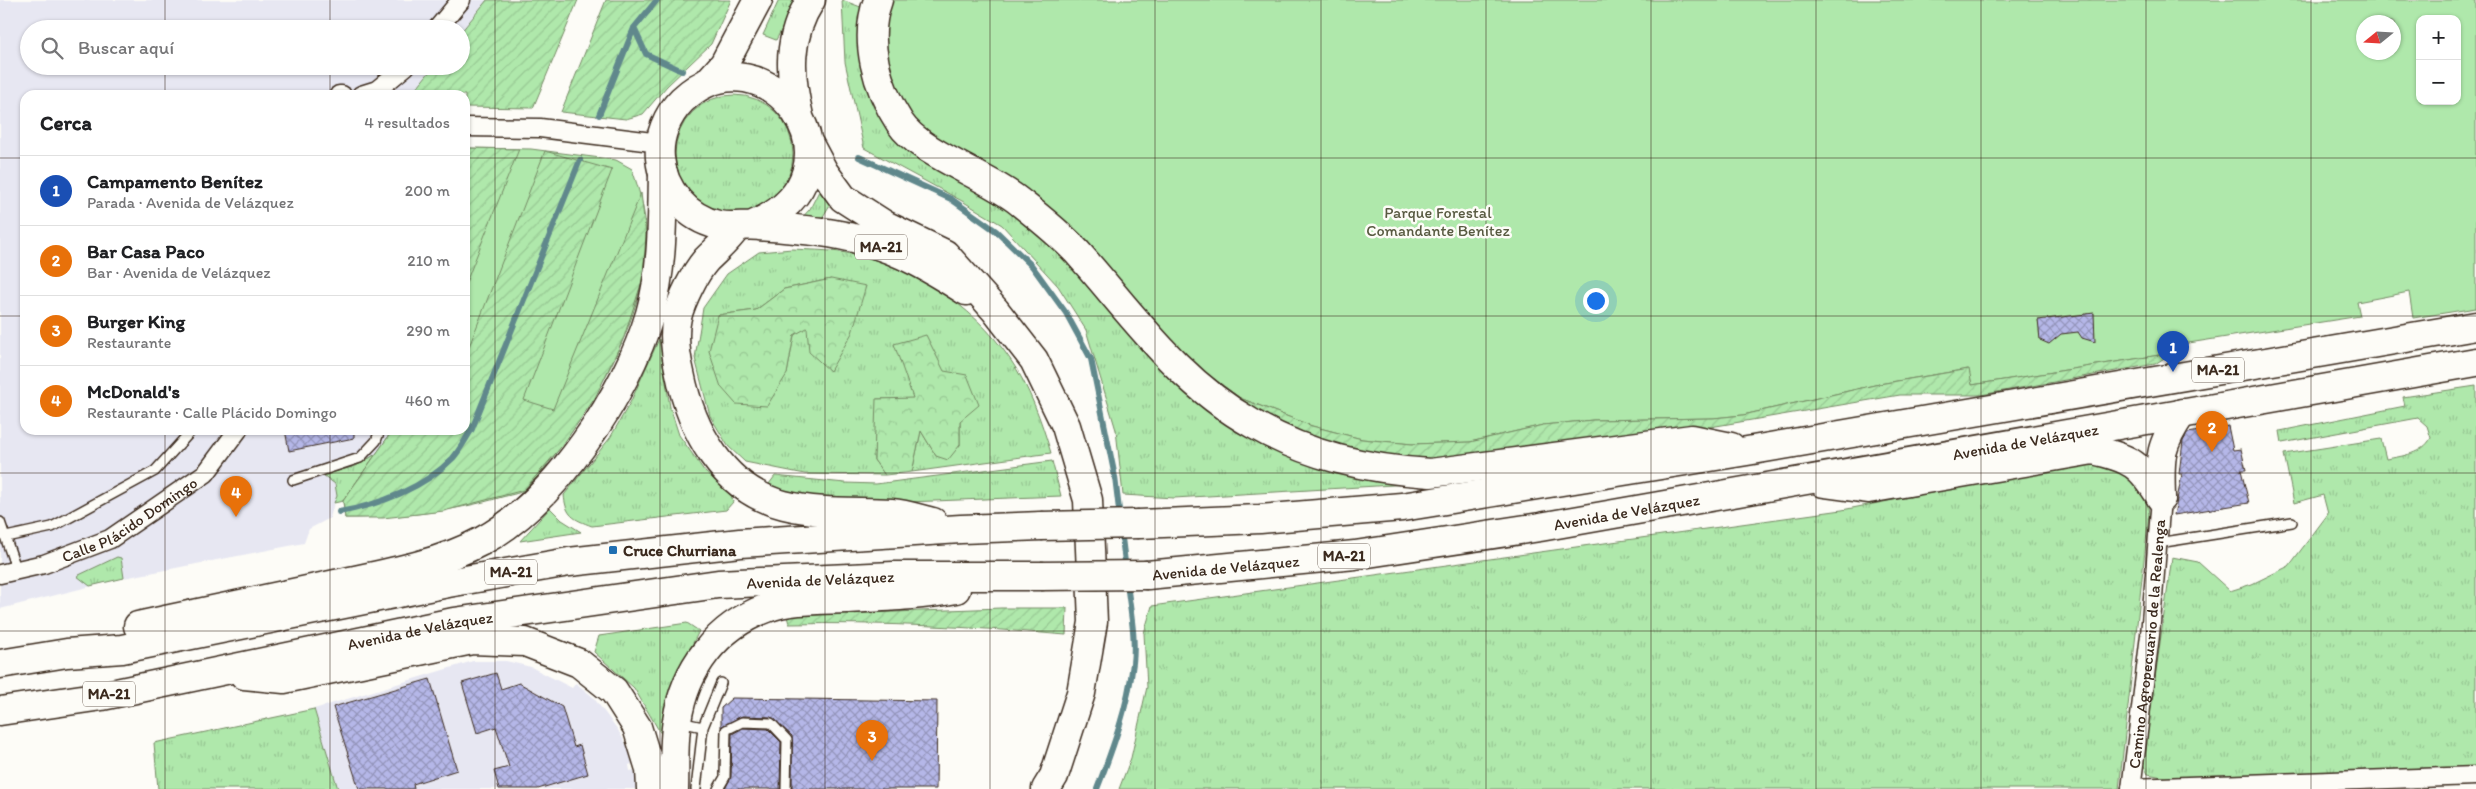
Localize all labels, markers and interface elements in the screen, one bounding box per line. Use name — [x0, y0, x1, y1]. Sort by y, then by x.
north arrow — [2356, 15, 2401, 60]
map controls — [2416, 15, 2461, 105]
button: + — [2416, 15, 2461, 60]
search box — [20, 20, 470, 75]
icon: search — [38, 34, 66, 62]
text: Buscar aquí — [78, 36, 174, 59]
button: − — [2416, 60, 2461, 105]
text: Cerca — [40, 110, 92, 135]
text: 4 resultados — [364, 113, 450, 132]
text: Campamento Benítez — [87, 170, 263, 193]
text: 1 — [52, 181, 60, 200]
text: 200 m — [405, 181, 450, 200]
text: Parada · Avenida de Velázquez — [87, 193, 294, 212]
park label: Parque Forestal Comandante Benítez — [1366, 203, 1511, 240]
road number: MA-21 — [855, 234, 907, 260]
text: Bar Casa Paco — [87, 240, 205, 263]
text: 2 — [52, 251, 60, 270]
text: 210 m — [407, 251, 450, 270]
text: Bar · Avenida de Velázquez — [87, 263, 271, 282]
your location — [1583, 288, 1609, 314]
text: Burger King — [87, 310, 185, 333]
text: 3 — [52, 321, 60, 340]
text: 290 m — [406, 321, 450, 340]
pin: 1 — [2157, 331, 2189, 372]
text: Restaurante — [87, 333, 171, 352]
road number: MA-21 — [2192, 358, 2244, 382]
text: McDonald's — [87, 380, 180, 403]
text: 4 — [51, 391, 61, 410]
text: 460 m — [405, 391, 450, 410]
text: Restaurante · Calle Plácido Domingo — [87, 403, 337, 422]
pin: 2 — [2196, 411, 2228, 452]
street label: Avenida de Velázquez — [1951, 419, 2101, 464]
street label: Calle Plácido Domingo — [59, 472, 201, 566]
pin: 4 — [220, 476, 252, 517]
street label: Avenida de Velázquez — [1552, 489, 1702, 534]
street label: Camino Agropecuario de la Realenga — [2124, 518, 2169, 770]
place label: Cruce Churriana — [623, 541, 737, 560]
marker: Cruce Churriana — [607, 544, 619, 556]
road number: MA-21 — [1318, 544, 1370, 568]
street label: Avenida de Velázquez — [1151, 551, 1301, 584]
road number: MA-21 — [485, 560, 537, 584]
street label: Avenida de Velázquez — [746, 566, 895, 592]
street label: Avenida de Velázquez — [346, 607, 495, 654]
road number: MA-21 — [83, 682, 135, 706]
pin: 3 — [856, 720, 888, 761]

